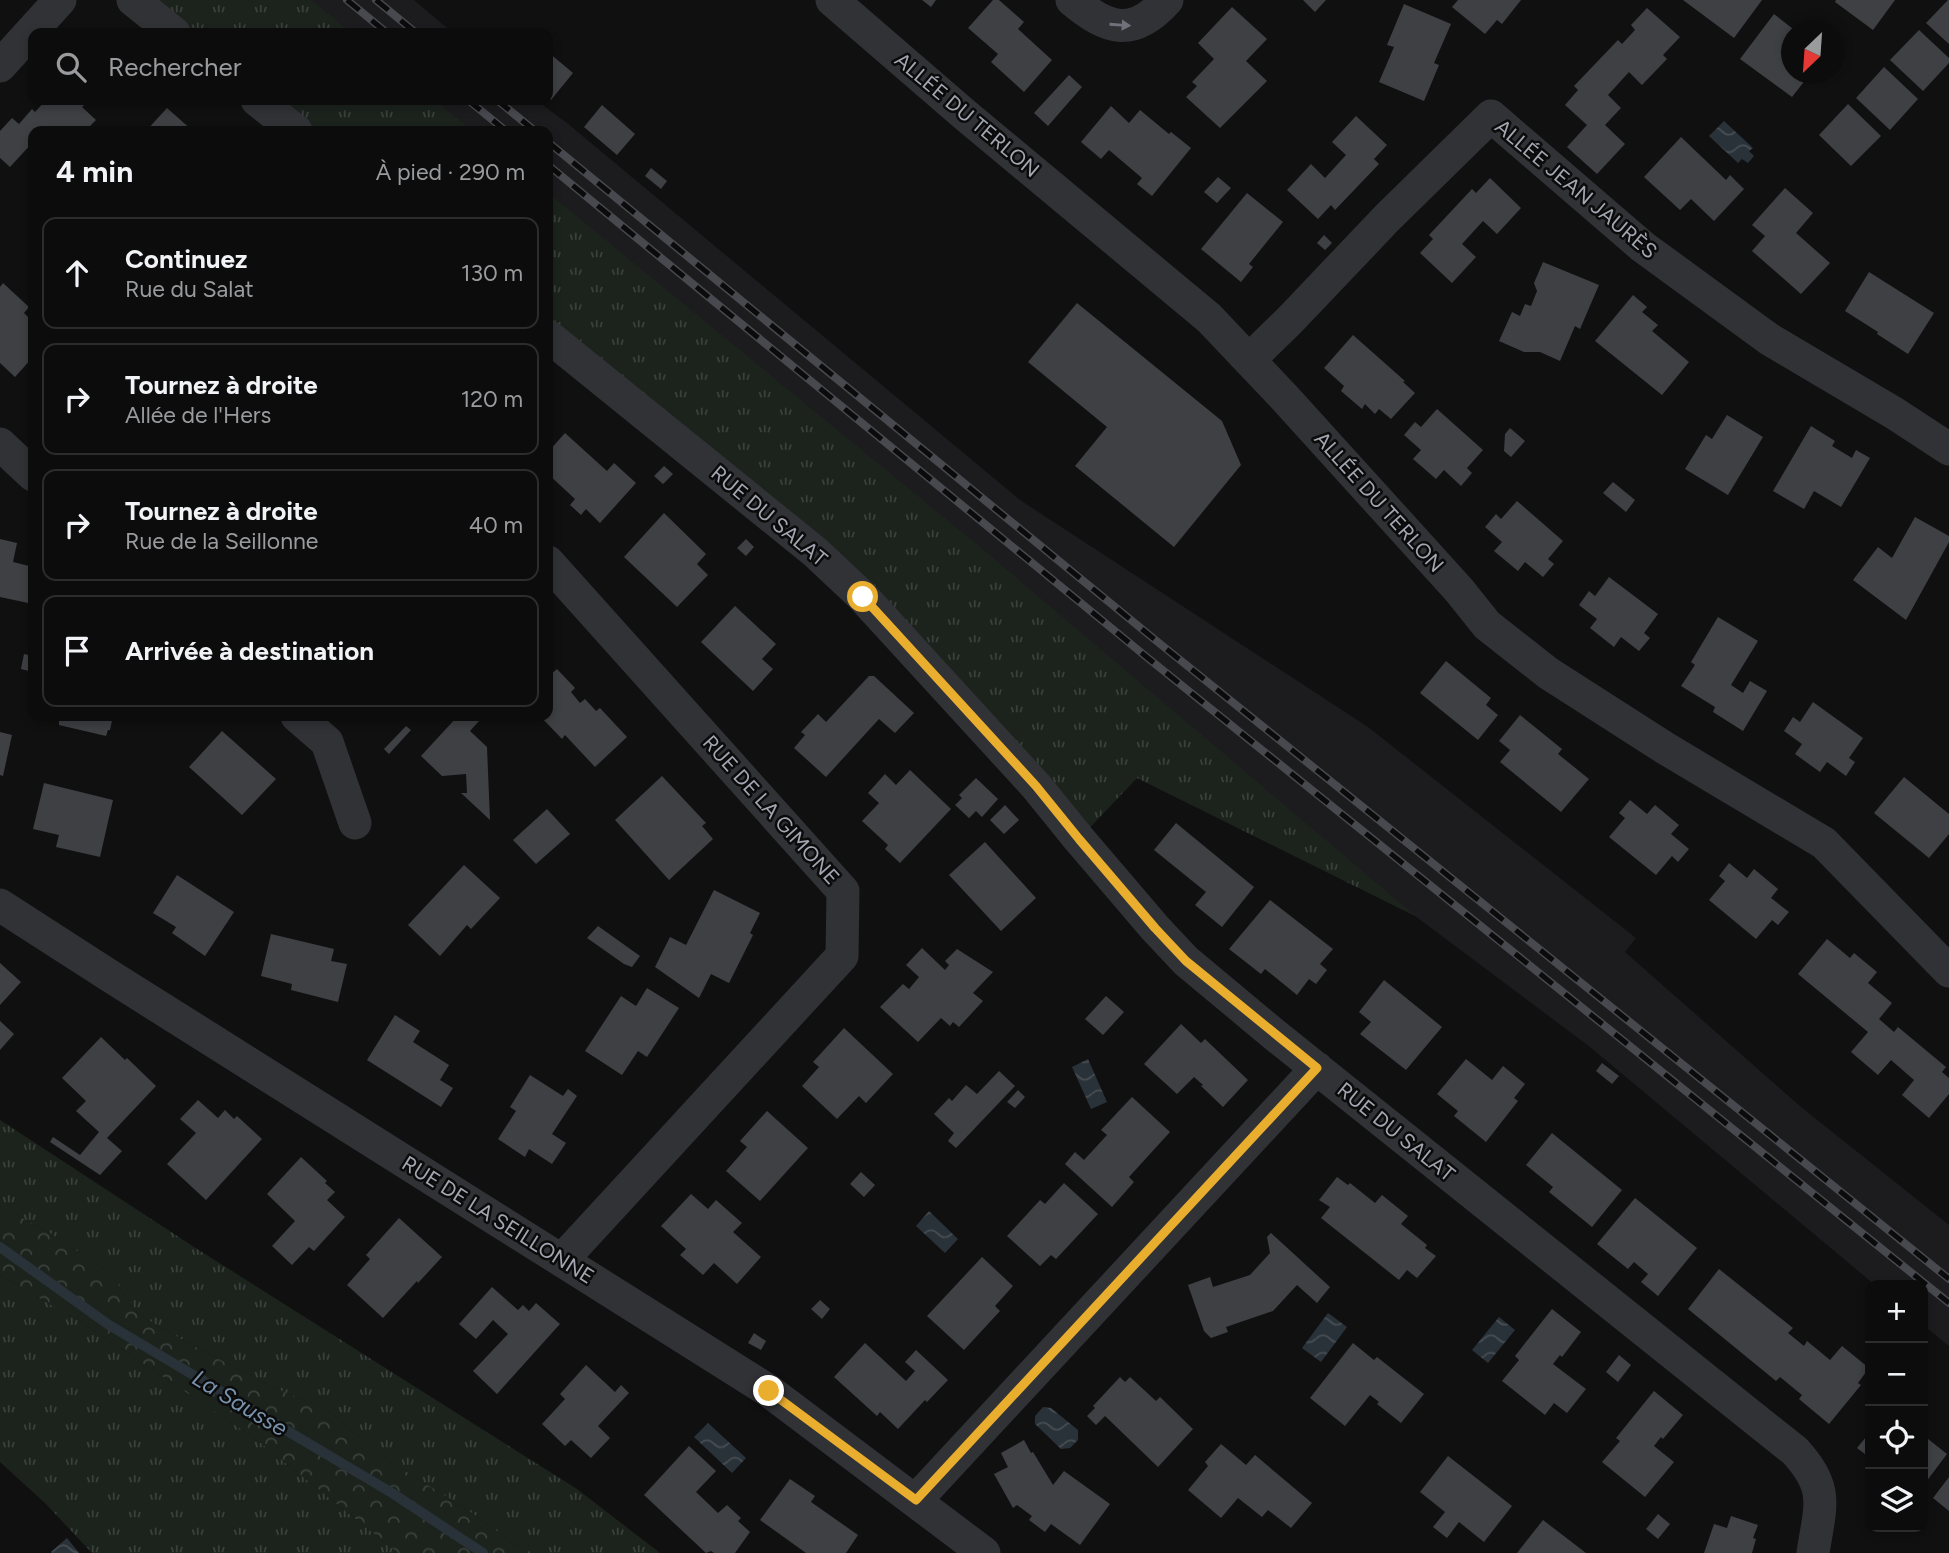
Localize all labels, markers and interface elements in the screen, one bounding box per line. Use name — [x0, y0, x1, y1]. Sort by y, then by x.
one-way arrow — [1109, 20, 1131, 31]
north arrow — [1781, 21, 1844, 84]
search box — [28, 28, 553, 105]
street label: ALLÉE DU TERLON — [890, 47, 1045, 182]
icon: search — [52, 48, 90, 86]
text: Rechercher — [108, 51, 242, 83]
street label: ALLÉE JEAN JAURÈS — [1490, 114, 1662, 264]
text: 4 min — [56, 153, 133, 190]
text: À pied · 290 m — [376, 158, 525, 186]
text: Continuez — [125, 243, 247, 275]
icon: ahead — [58, 254, 96, 292]
text: 130 m — [461, 259, 523, 287]
text: Rue du Salat — [125, 275, 254, 303]
text: Tournez à droite — [125, 369, 318, 401]
icon: right — [58, 380, 96, 418]
text: 120 m — [461, 385, 523, 413]
text: Allée de l'Hers — [125, 401, 271, 429]
street label: ALLÉE DU TERLON — [1310, 426, 1449, 577]
street label: RUE DU SALAT — [706, 460, 833, 572]
text: Tournez à droite — [125, 495, 318, 527]
icon: right — [58, 506, 96, 544]
text: 40 m — [469, 511, 523, 539]
text: Rue de la Seillonne — [125, 527, 318, 555]
route start — [847, 581, 878, 612]
icon: arrive — [58, 632, 96, 670]
text: Arrivée à destination — [125, 635, 374, 667]
street label: RUE DE LA GIMONE — [698, 730, 845, 889]
street label: RUE DU SALAT — [1333, 1077, 1460, 1187]
street label: RUE DE LA SEILLONNE — [398, 1150, 599, 1289]
map controls — [1865, 1280, 1928, 1532]
button: + — [1865, 1280, 1928, 1343]
button: − — [1865, 1343, 1928, 1406]
water label: La Sausse — [187, 1364, 293, 1442]
route end — [753, 1375, 784, 1406]
button: locate — [1865, 1406, 1928, 1469]
button: layers — [1865, 1469, 1928, 1532]

